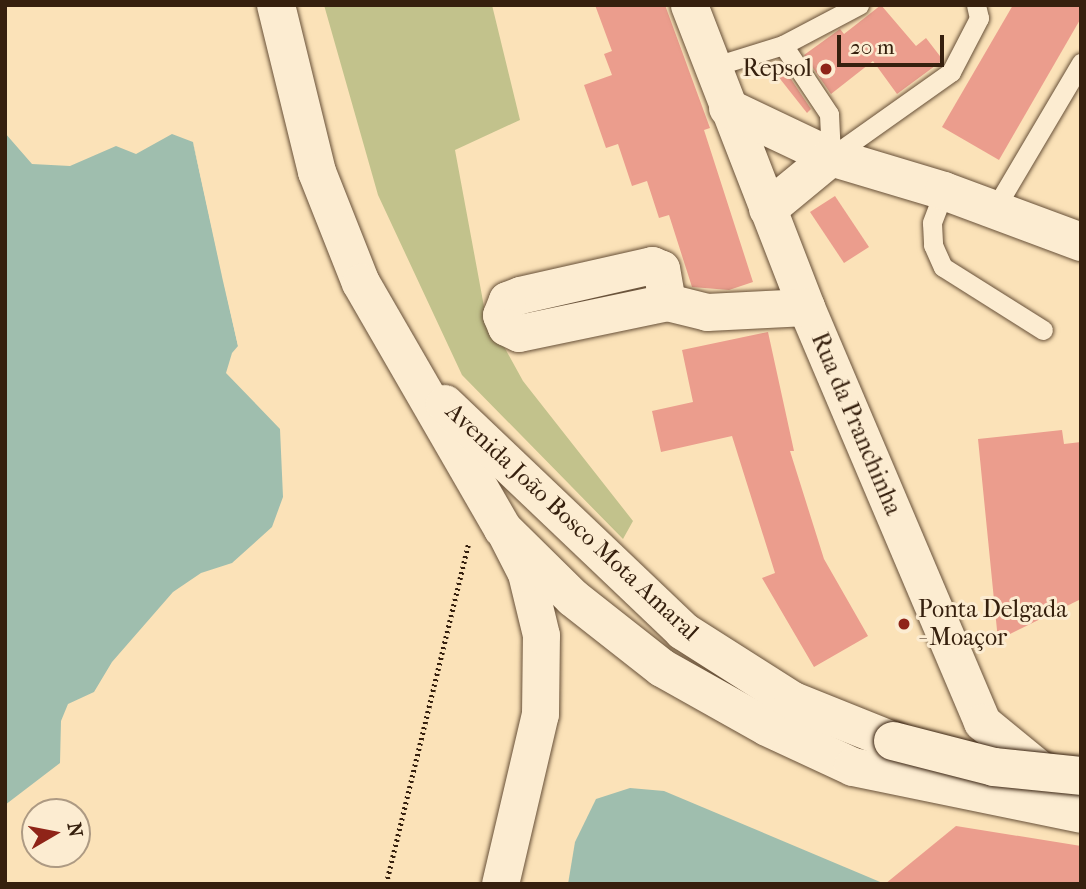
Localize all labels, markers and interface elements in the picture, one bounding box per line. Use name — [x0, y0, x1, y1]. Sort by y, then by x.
scale bar — [841, 21, 948, 65]
text: 20 m — [850, 35, 894, 59]
place label: Repsol — [743, 55, 812, 83]
marker: Repsol — [818, 61, 834, 77]
street label: Rua da Pranchinha — [805, 328, 907, 520]
street label: Avenida João Bosco Mota Amaral — [440, 397, 704, 647]
place label: Ponta Delgada - Moaçor — [918, 596, 1067, 652]
marker: Ponta Delgada - Moaçor — [896, 616, 912, 632]
north arrow — [21, 798, 91, 868]
text: N — [63, 821, 87, 839]

